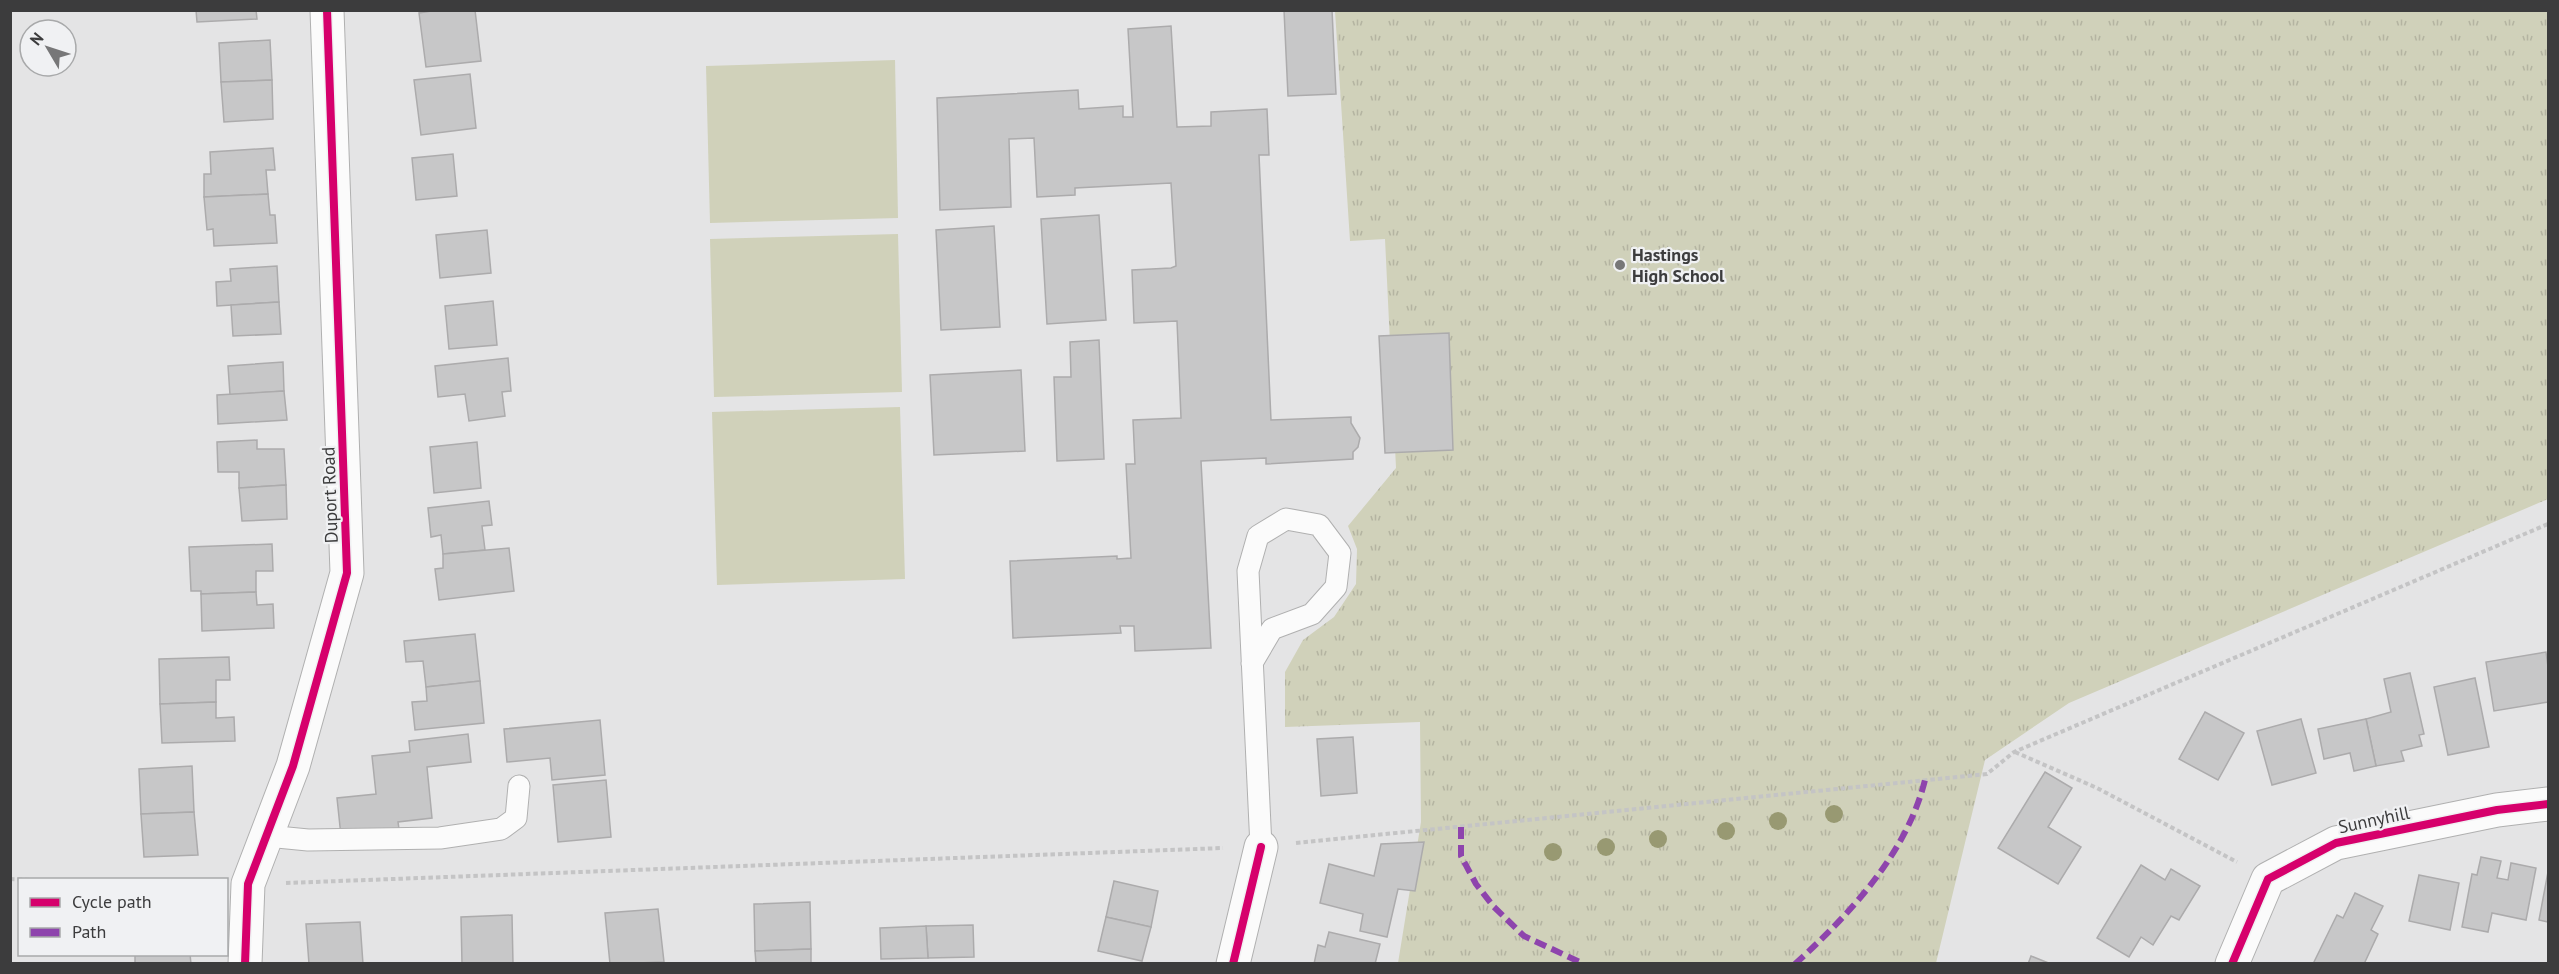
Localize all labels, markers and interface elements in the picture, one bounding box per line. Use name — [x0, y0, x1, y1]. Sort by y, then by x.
north arrow — [18, 18, 78, 78]
text: N — [25, 28, 47, 49]
place label: Hastings High School — [1632, 243, 1725, 287]
marker: Hastings High School — [1613, 258, 1627, 272]
street label: Duport Road — [316, 446, 343, 544]
street label: Sunnyhill — [2336, 801, 2412, 838]
legend — [18, 878, 228, 956]
text: Cycle path — [72, 890, 152, 913]
text: Path — [72, 920, 106, 943]

